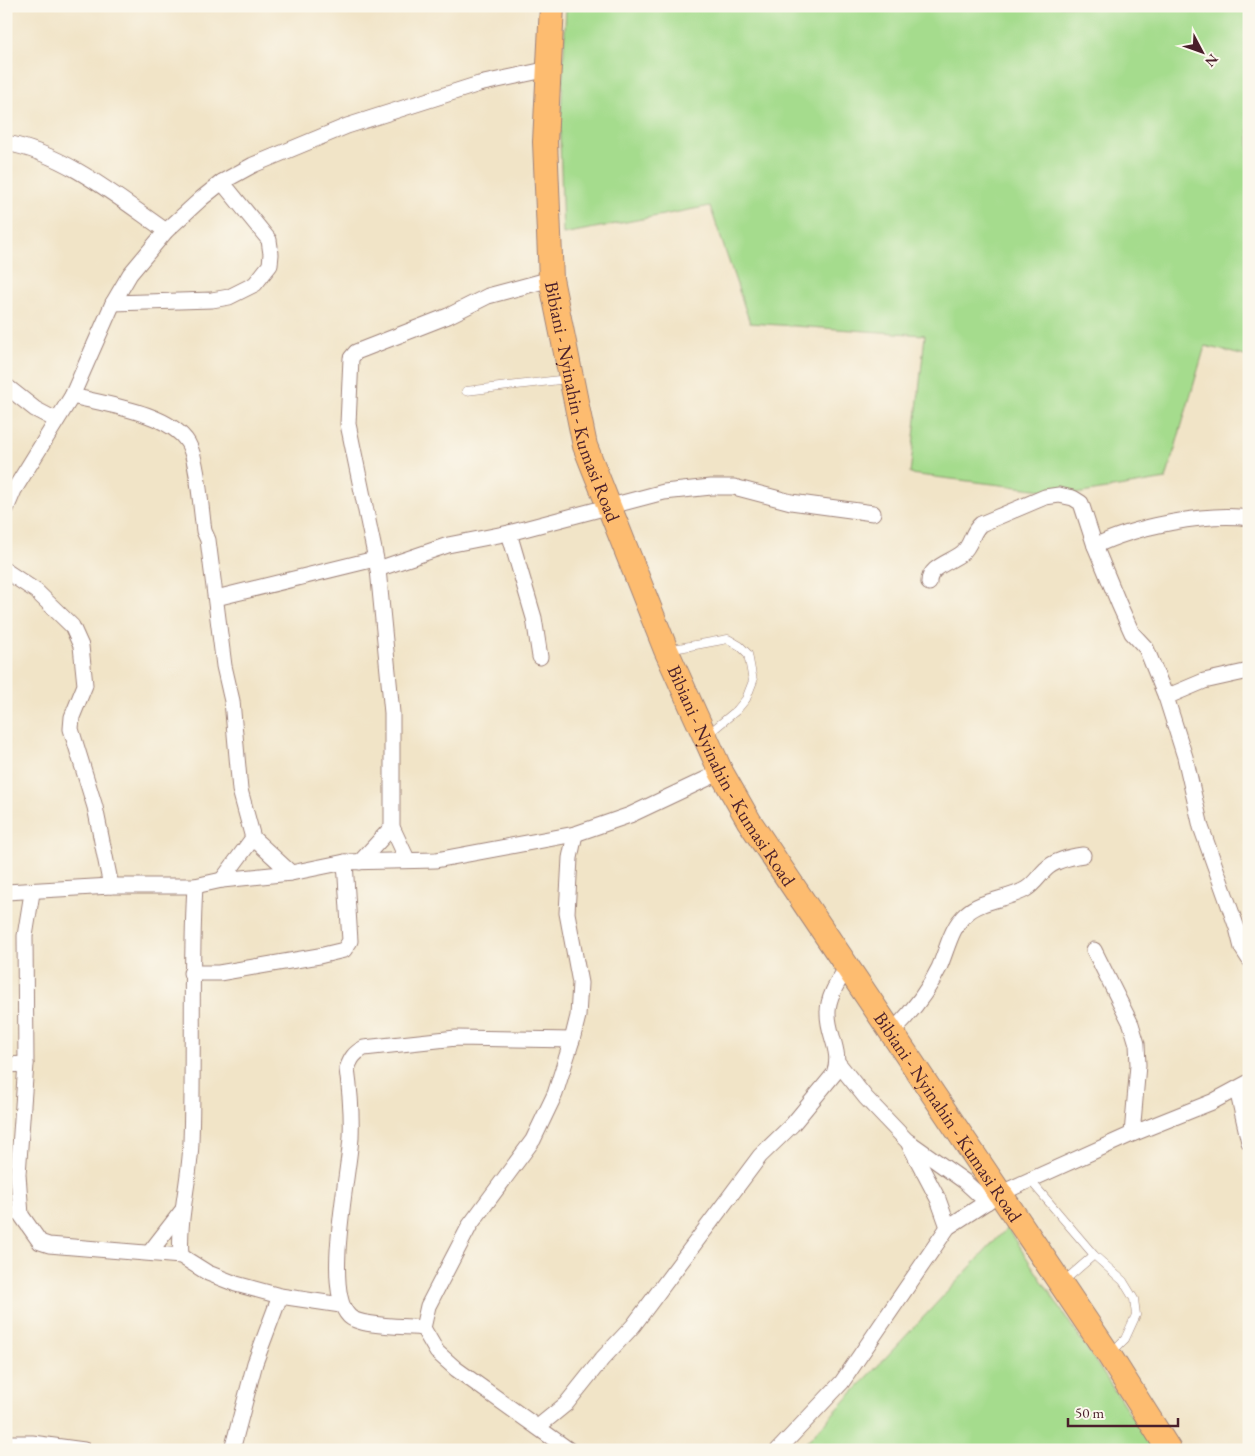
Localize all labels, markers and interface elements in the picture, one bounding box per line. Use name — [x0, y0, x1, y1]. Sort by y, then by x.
north arrow — [1178, 28, 1228, 78]
text: N — [1201, 50, 1222, 71]
street label: Bibiani - Nyinahin - Kumasi Road — [539, 279, 626, 526]
street label: Bibiani - Nyinahin - Kumasi Road — [661, 661, 801, 891]
street label: Bibiani - Nyinahin - Kumasi Road — [868, 1007, 1028, 1227]
scale bar — [1068, 1396, 1178, 1428]
text: 50 m — [1075, 1403, 1104, 1422]

